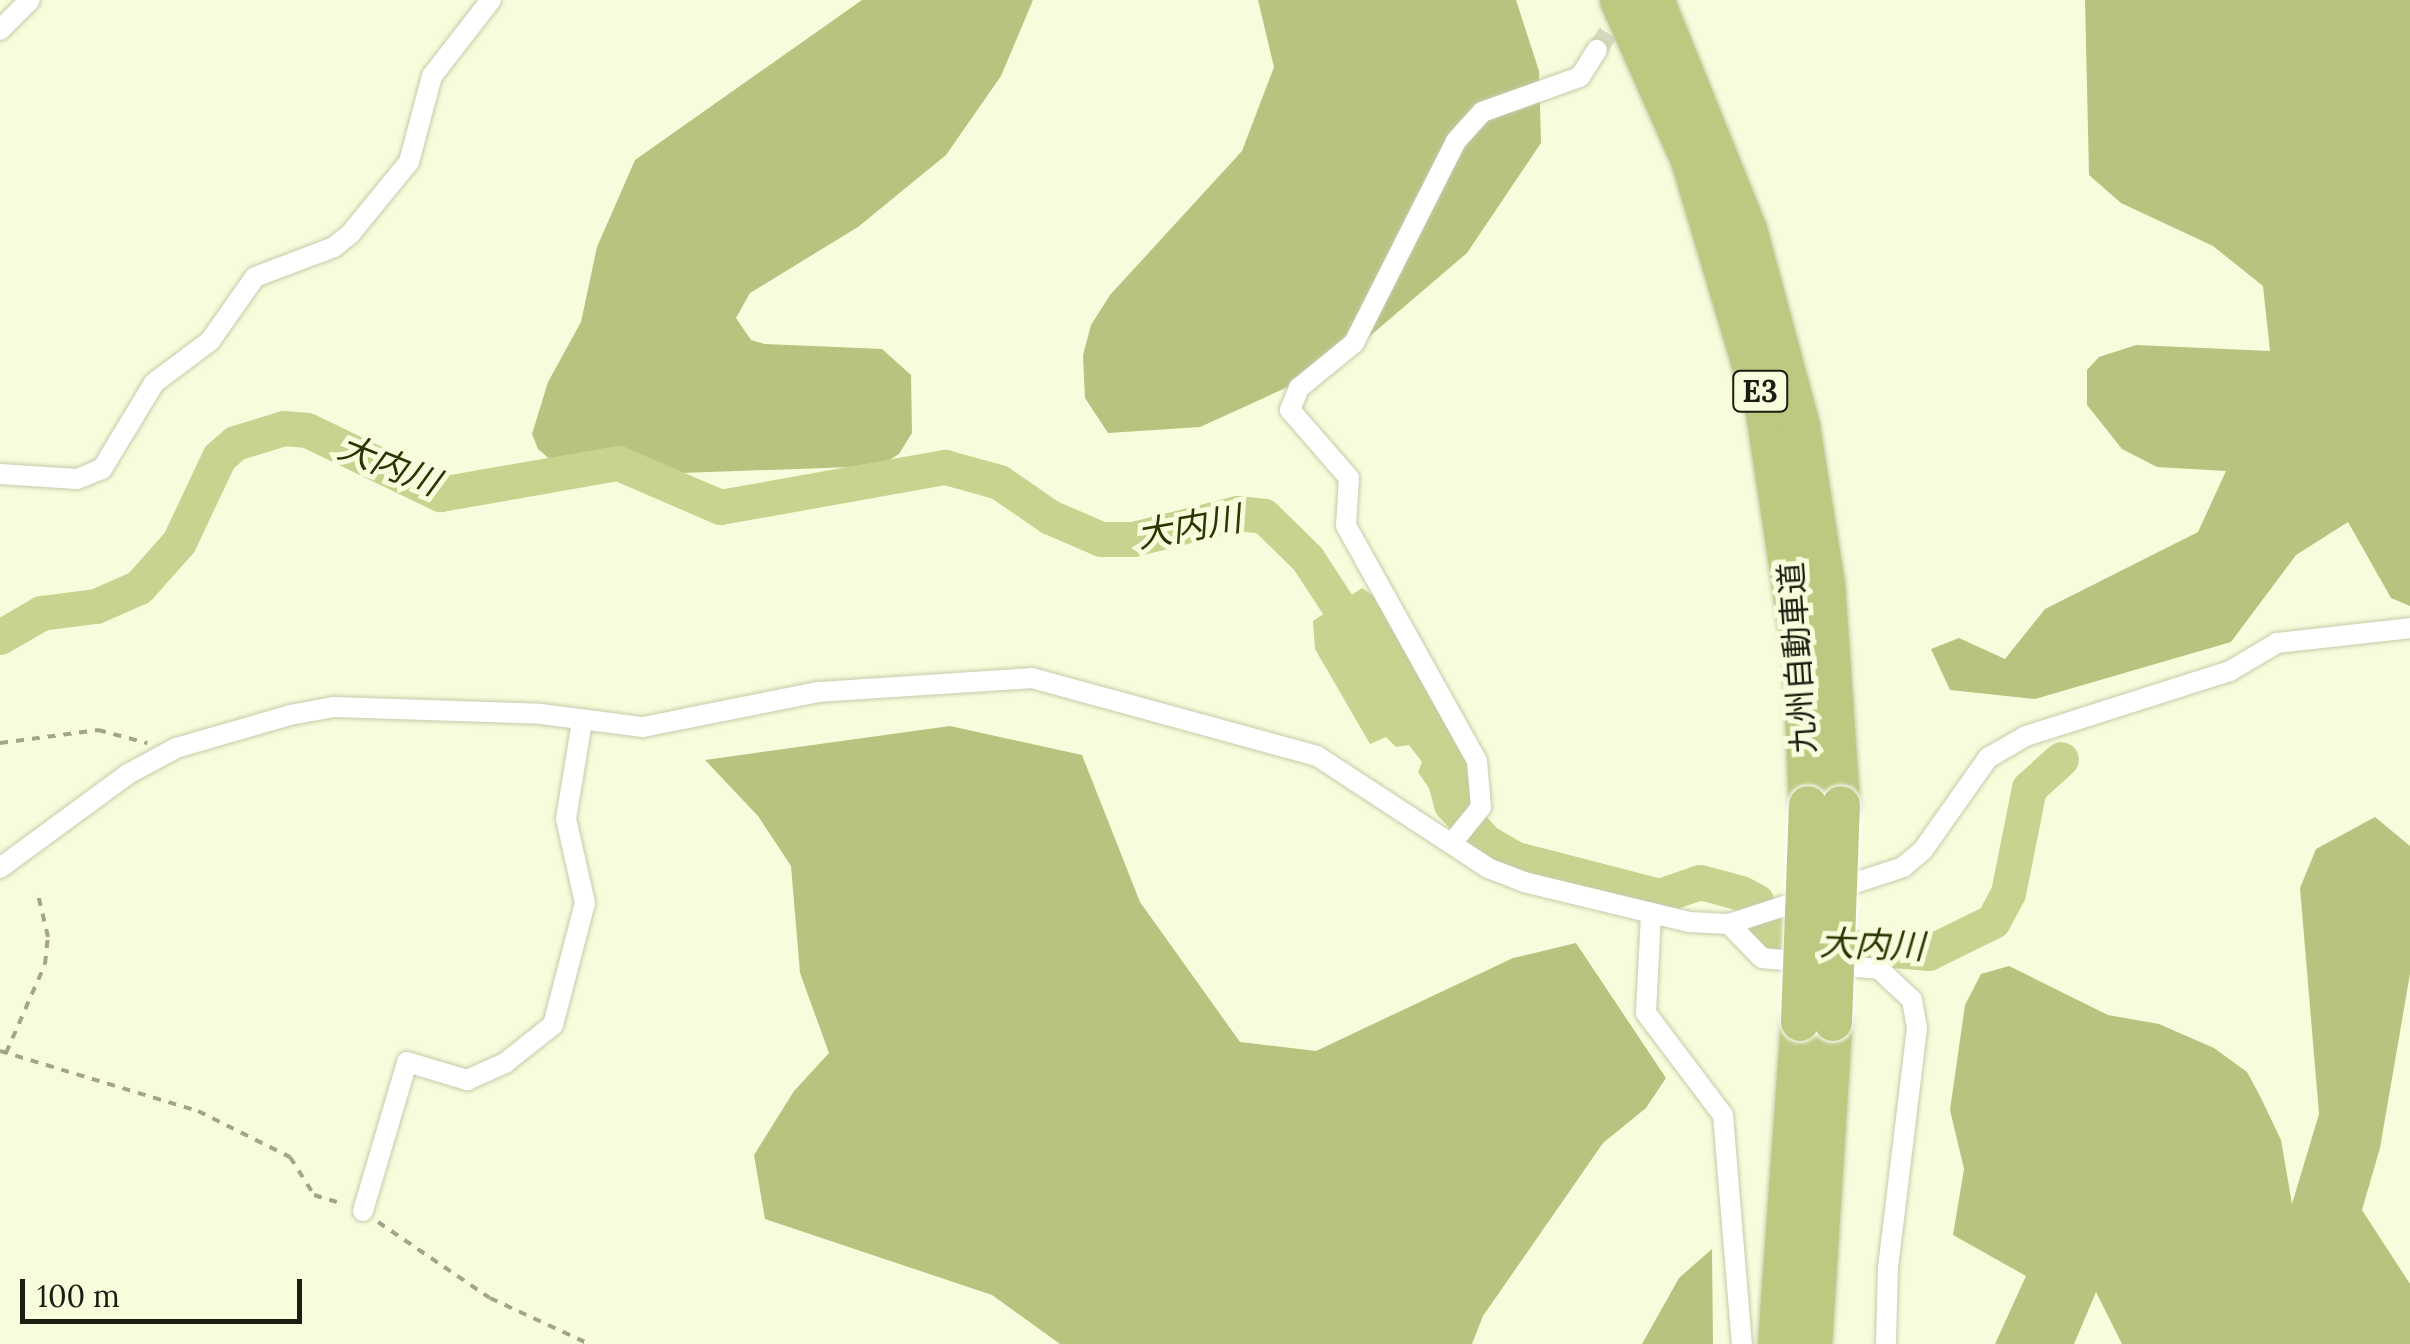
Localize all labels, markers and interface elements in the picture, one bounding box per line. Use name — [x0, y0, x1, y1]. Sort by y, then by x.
road number: E3 — [1730, 366, 1790, 416]
water label: 大内川 — [332, 426, 446, 504]
water label: 大内川 — [1134, 497, 1244, 557]
street label: 九州自動車道 — [1772, 561, 1824, 755]
water label: 大内川 — [1819, 922, 1925, 968]
scale bar — [25, 1259, 308, 1321]
text: 100 m — [37, 1277, 120, 1315]

